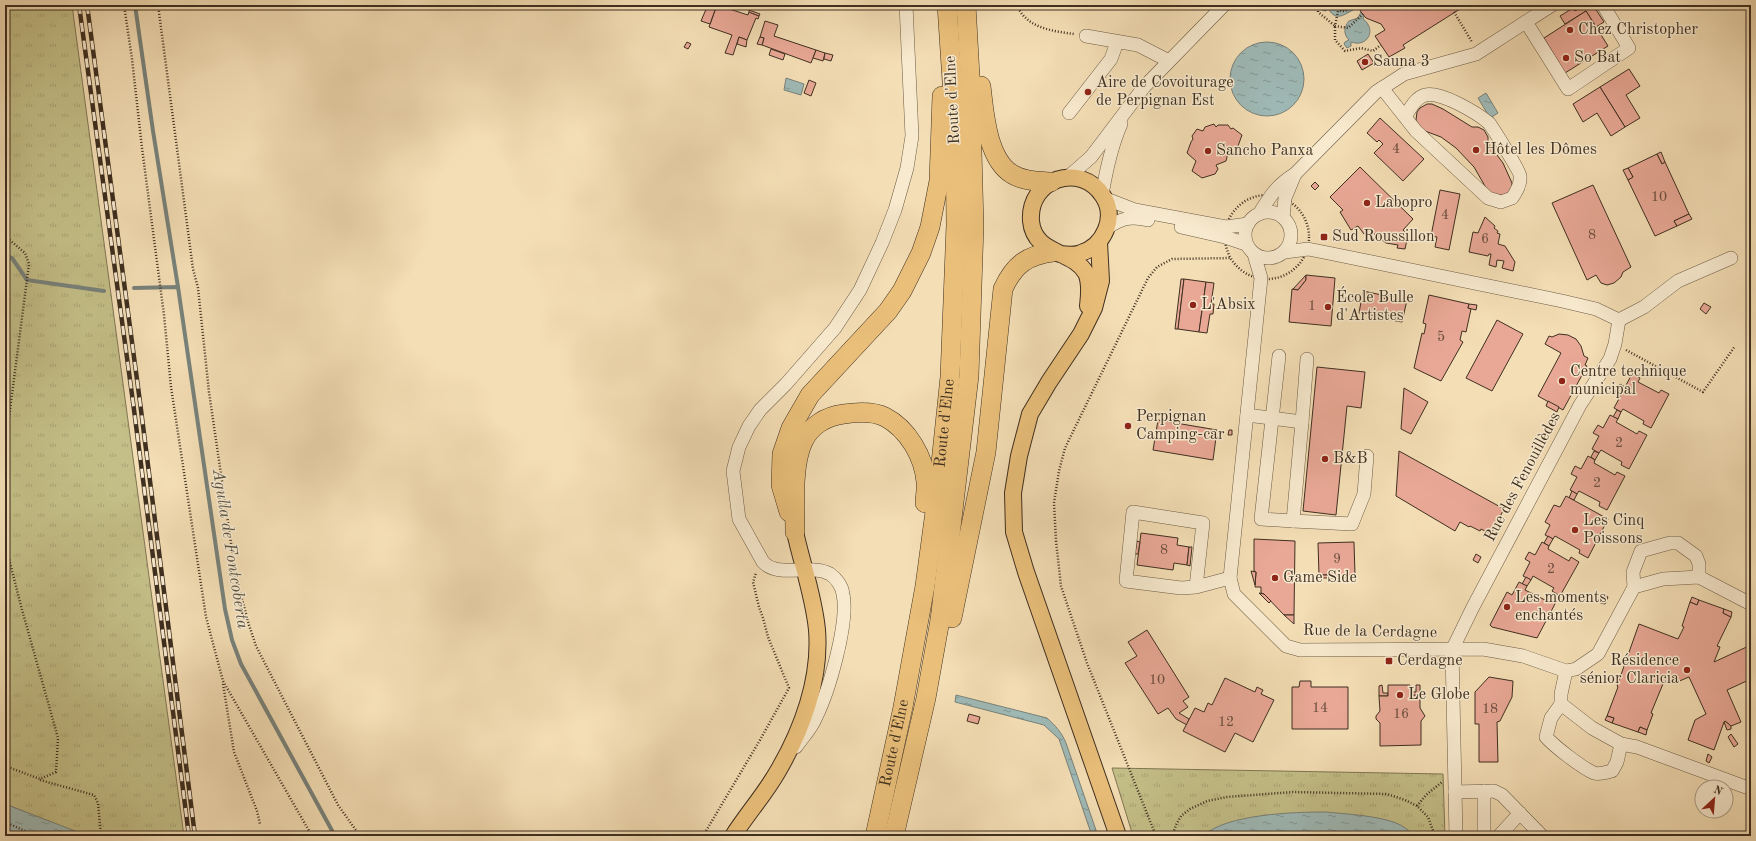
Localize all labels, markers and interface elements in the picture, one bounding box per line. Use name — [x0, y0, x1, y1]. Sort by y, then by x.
place label: Chez Christopher — [1578, 22, 1698, 38]
marker: Chez Christopher — [1565, 25, 1575, 35]
place label: So Bat — [1574, 50, 1621, 66]
marker: So Bat — [1561, 53, 1571, 63]
place label: Sauna 3 — [1373, 54, 1430, 70]
street label: Route d'Elne — [943, 55, 963, 145]
marker: Sauna 3 — [1360, 57, 1370, 67]
place label: Aire de Covoiturage de Perpignan Est — [1096, 75, 1234, 109]
marker: Aire de Covoiturage de Perpignan Est — [1083, 87, 1093, 97]
house number: 4 — [1392, 142, 1400, 156]
place label: Hôtel les Dômes — [1484, 142, 1597, 158]
place label: Sancho Panxa — [1216, 143, 1314, 159]
marker: Hôtel les Dômes — [1471, 145, 1481, 155]
marker: Sancho Panxa — [1203, 146, 1213, 156]
house number: 10 — [1651, 190, 1667, 204]
place label: Labopro — [1375, 195, 1433, 211]
marker: Labopro — [1362, 198, 1372, 208]
house number: 4 — [1441, 208, 1449, 222]
house number: 8 — [1588, 228, 1596, 242]
place label: Sud Roussillon — [1332, 229, 1435, 245]
marker: Sud Roussillon — [1319, 232, 1329, 242]
house number: 6 — [1481, 232, 1489, 246]
place label: École Bulle d'Artistes — [1336, 286, 1414, 324]
place label: L'Absix — [1201, 297, 1256, 313]
house number: 1 — [1308, 299, 1316, 313]
marker: L'Absix — [1188, 300, 1198, 310]
marker: École Bulle d'Artistes — [1323, 302, 1333, 312]
house number: 5 — [1437, 330, 1445, 344]
place label: Centre technique municipal — [1570, 364, 1686, 398]
marker: Centre technique municipal — [1557, 376, 1567, 386]
street label: Route d'Elne — [933, 378, 958, 468]
place label: Perpignan Camping-car — [1136, 409, 1225, 443]
street label: Rue des Fenouillèdes — [1482, 410, 1564, 544]
marker: Perpignan Camping-car — [1123, 421, 1133, 431]
house number: 2 — [1615, 436, 1623, 450]
place label: B&B — [1333, 451, 1368, 467]
marker: B&B — [1320, 454, 1330, 464]
water label: Agulla de Fontcoberta — [209, 467, 251, 630]
house number: 2 — [1593, 476, 1601, 490]
place label: Les Cinq Poissons — [1583, 513, 1644, 547]
marker: Les Cinq Poissons — [1570, 525, 1580, 535]
house number: 8 — [1160, 543, 1168, 557]
house number: 9 — [1333, 552, 1341, 566]
house number: 2 — [1547, 562, 1555, 576]
place label: Game Side — [1283, 570, 1357, 586]
marker: Game Side — [1270, 573, 1280, 583]
place label: Les moments enchantés — [1515, 590, 1606, 624]
marker: Les moments enchantés — [1502, 602, 1512, 612]
street label: Rue de la Cerdagne — [1303, 623, 1437, 641]
place label: Cerdagne — [1397, 653, 1463, 669]
place label: Résidence sénior Claricia — [1580, 653, 1679, 687]
marker: Cerdagne — [1384, 656, 1394, 666]
marker: Résidence sénior Claricia — [1682, 665, 1692, 675]
house number: 10 — [1149, 673, 1165, 687]
place label: Le Globe — [1408, 687, 1470, 703]
marker: Le Globe — [1395, 690, 1405, 700]
street label: Route d'Elne — [878, 698, 912, 788]
house number: 14 — [1312, 701, 1328, 715]
house number: 18 — [1482, 702, 1498, 716]
house number: 16 — [1393, 707, 1409, 721]
house number: 12 — [1218, 715, 1234, 729]
north arrow — [1694, 779, 1734, 819]
text: N — [1712, 785, 1724, 798]

